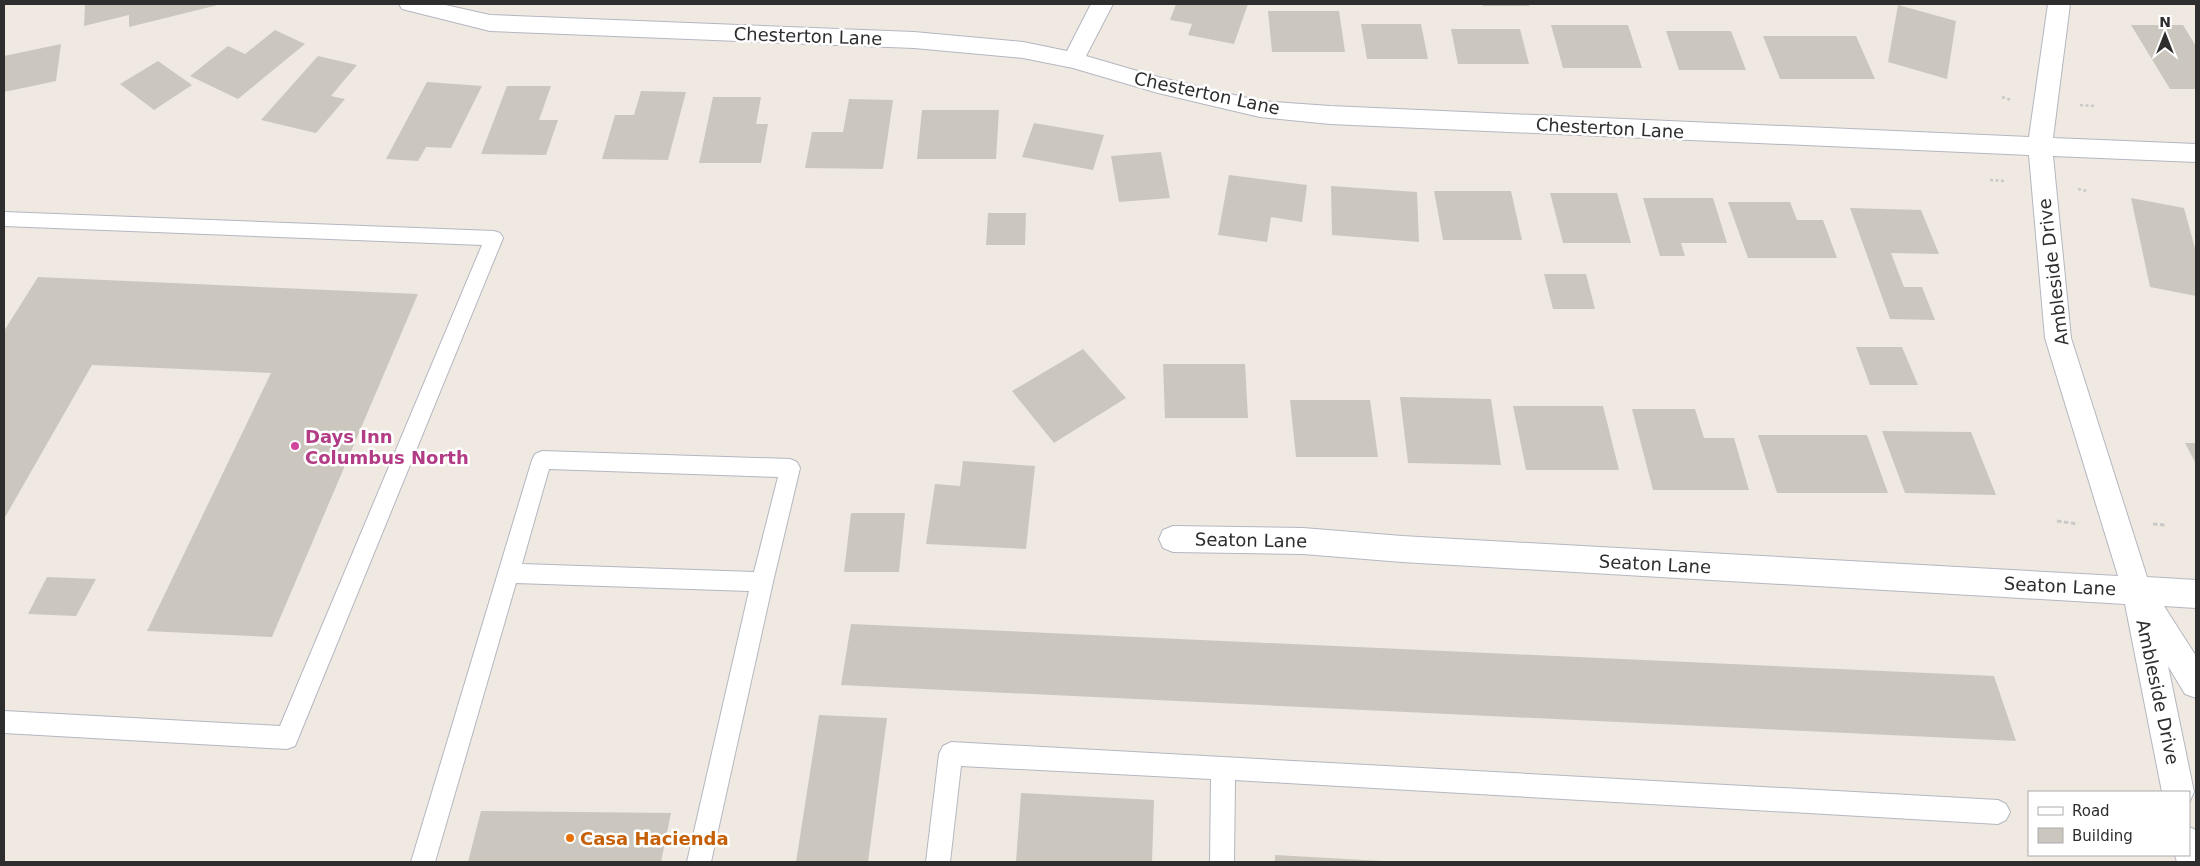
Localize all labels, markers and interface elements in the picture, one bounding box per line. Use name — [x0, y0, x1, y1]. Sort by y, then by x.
north arrow — [2140, 10, 2190, 60]
text: N — [2159, 14, 2171, 30]
street label: Chesterton Lane — [733, 23, 883, 49]
street label: Chesterton Lane — [1132, 67, 1282, 119]
street label: Chesterton Lane — [1535, 114, 1685, 142]
street label: Ambleside Drive — [2034, 197, 2072, 347]
place label: Days Inn Columbus North — [305, 426, 469, 468]
marker: Days Inn Columbus North — [289, 440, 301, 452]
street label: Seaton Lane — [1195, 529, 1307, 551]
street label: Seaton Lane — [1598, 551, 1712, 577]
street label: Seaton Lane — [2003, 573, 2117, 599]
street label: Ambleside Drive — [2132, 617, 2184, 767]
legend — [2028, 791, 2190, 856]
text: Road — [2072, 802, 2110, 820]
text: Building — [2072, 827, 2133, 845]
place label: Casa Hacienda — [580, 828, 729, 849]
marker: Casa Hacienda — [564, 832, 576, 844]

